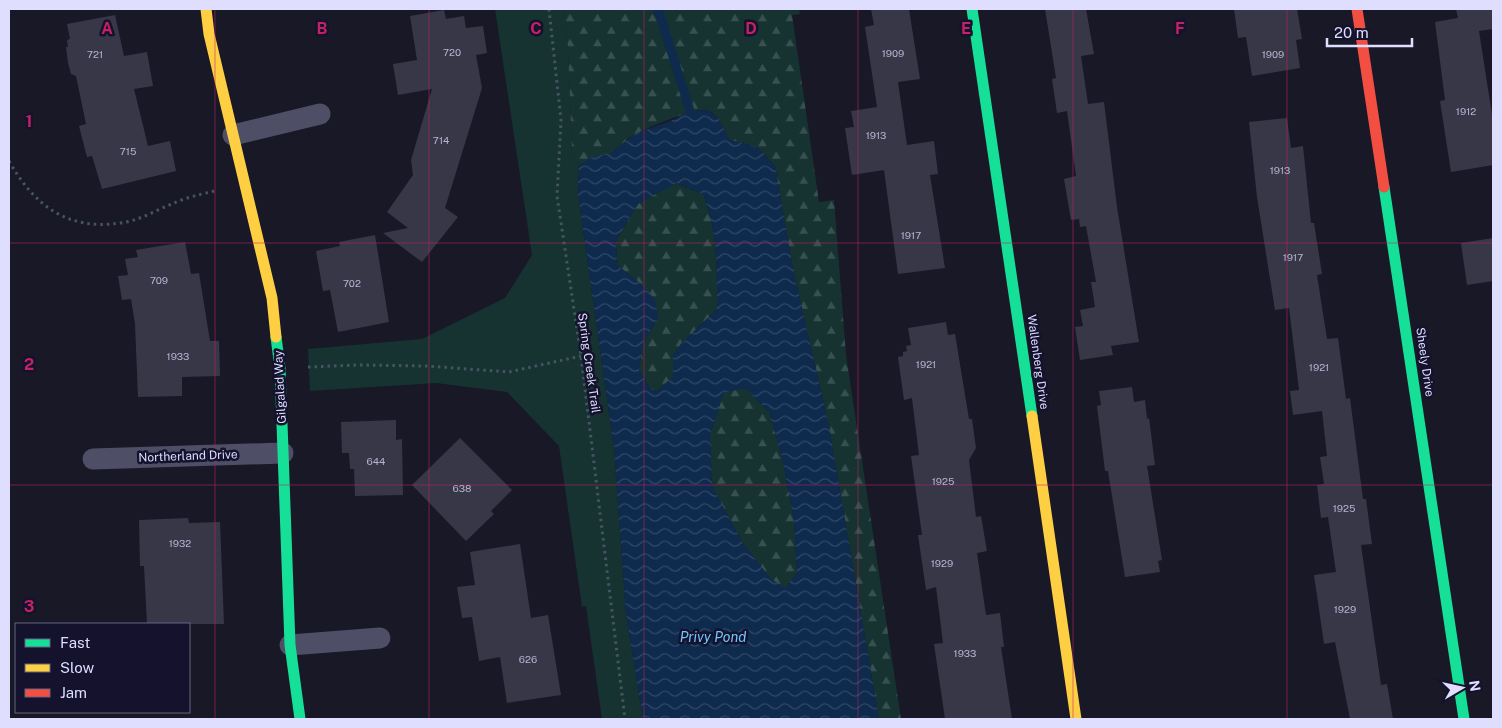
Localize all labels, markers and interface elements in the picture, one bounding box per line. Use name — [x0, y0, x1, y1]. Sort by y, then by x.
scale bar — [1327, 15, 1412, 47]
text: A — [101, 19, 113, 38]
text: B — [317, 19, 328, 38]
text: C — [530, 19, 542, 38]
text: D — [745, 19, 757, 38]
text: E — [961, 19, 971, 38]
text: F — [1175, 19, 1185, 38]
text: 20 m — [1334, 24, 1369, 41]
house number: 720 — [443, 46, 461, 58]
house number: 1909 — [882, 47, 904, 59]
house number: 721 — [87, 48, 103, 60]
house number: 1909 — [1262, 48, 1284, 60]
house number: 1912 — [1456, 105, 1476, 117]
text: 1 — [26, 112, 32, 131]
house number: 1913 — [866, 129, 886, 141]
house number: 714 — [433, 134, 449, 146]
house number: 715 — [120, 145, 136, 157]
house number: 1913 — [1270, 164, 1290, 176]
house number: 1917 — [901, 229, 921, 241]
house number: 1917 — [1283, 251, 1303, 263]
house number: 709 — [150, 274, 168, 286]
house number: 702 — [343, 277, 361, 289]
street label: Spring Creek Trail — [575, 312, 603, 414]
street label: Wallenberg Drive — [1024, 314, 1052, 411]
street label: Sheely Drive — [1413, 326, 1437, 398]
street label: Gilgalad Way — [271, 349, 289, 424]
house number: 1933 — [167, 350, 189, 362]
text: 2 — [24, 355, 34, 374]
house number: 1921 — [916, 358, 936, 370]
house number: 1921 — [1309, 361, 1329, 373]
street label: Northerland Drive — [138, 447, 238, 465]
house number: 644 — [367, 455, 385, 467]
house number: 1925 — [932, 475, 954, 487]
house number: 638 — [453, 482, 471, 494]
house number: 1925 — [1333, 502, 1355, 514]
house number: 1932 — [169, 537, 191, 549]
house number: 1929 — [931, 557, 953, 569]
text: 3 — [24, 597, 34, 616]
house number: 1929 — [1334, 603, 1356, 615]
legend — [15, 623, 190, 713]
water label: Privy Pond — [680, 629, 746, 645]
text: Fast — [60, 634, 90, 651]
house number: 1933 — [954, 647, 976, 659]
house number: 626 — [519, 653, 537, 665]
text: Slow — [60, 659, 95, 676]
north arrow — [1437, 663, 1487, 713]
text: N — [1466, 679, 1484, 693]
text: Jam — [60, 684, 87, 701]

